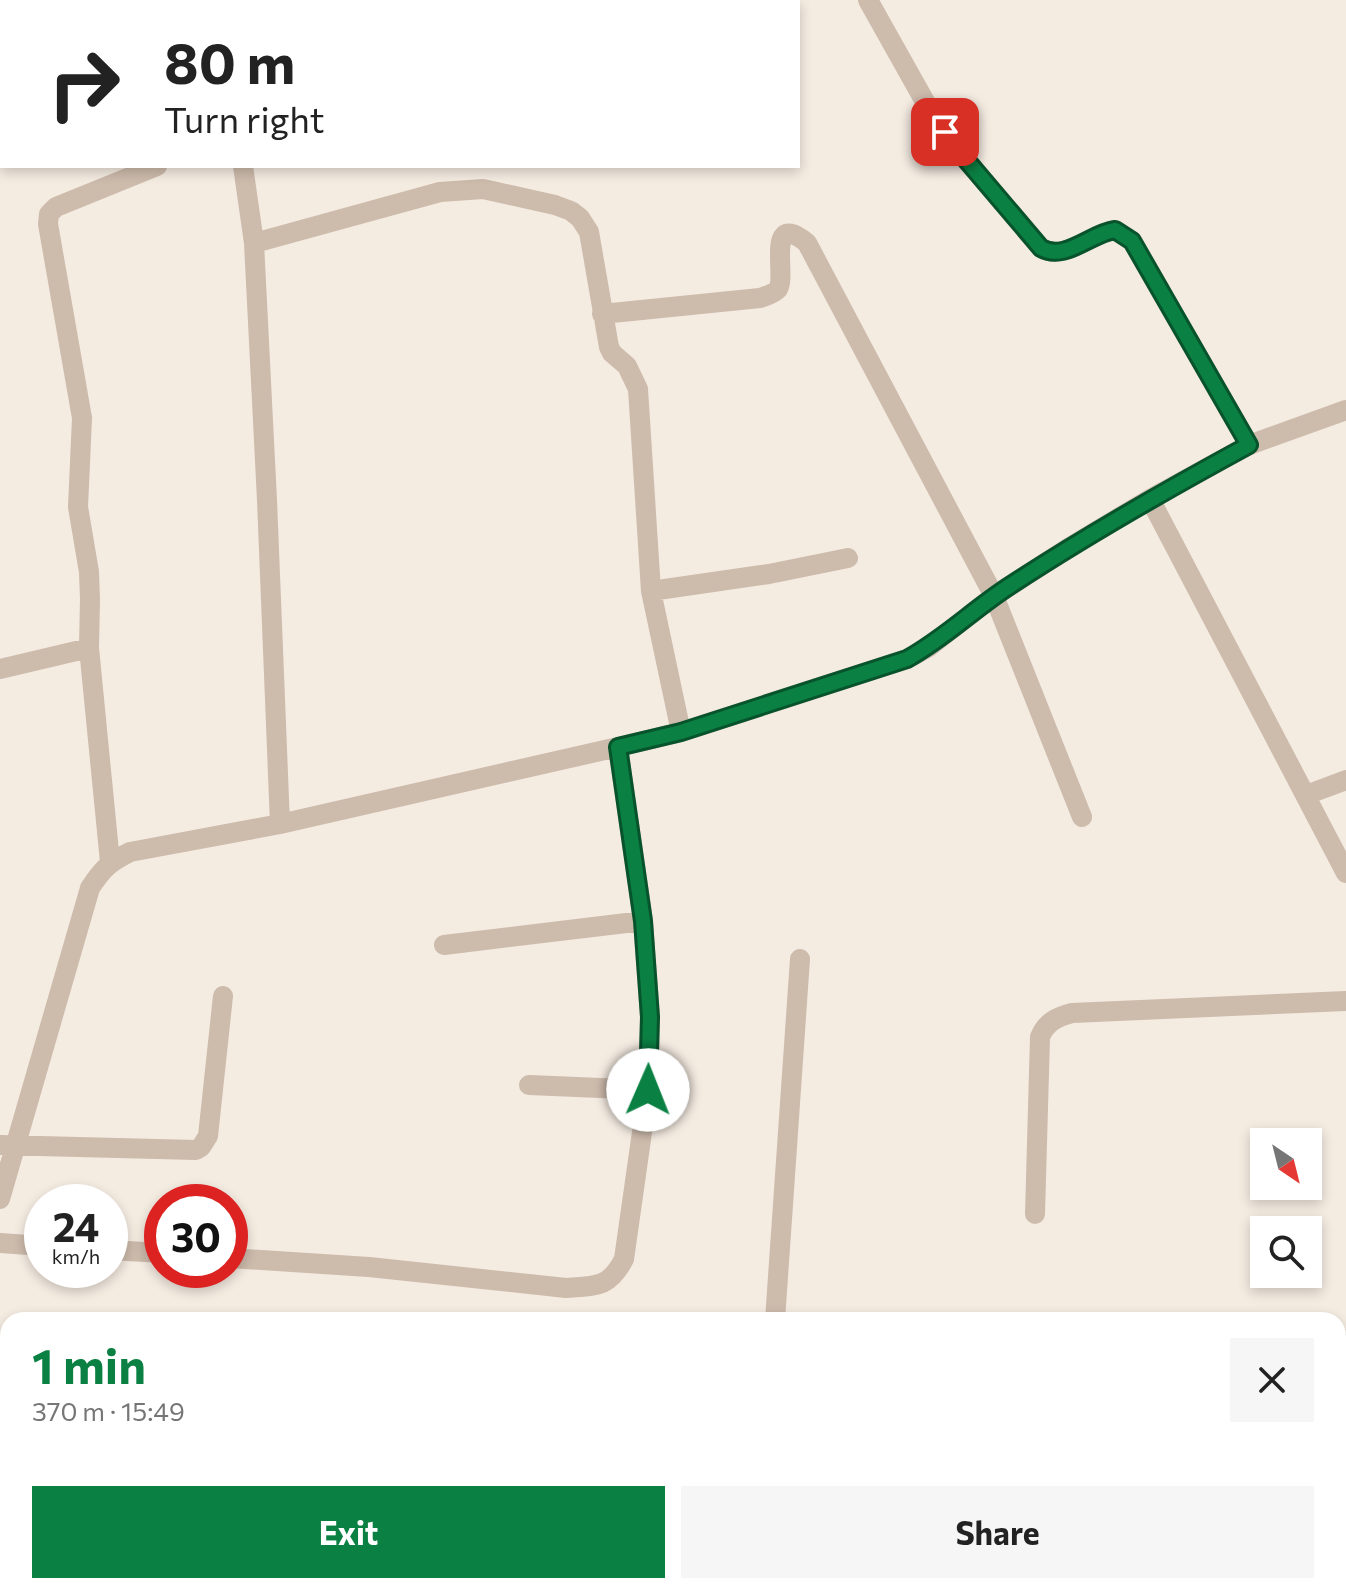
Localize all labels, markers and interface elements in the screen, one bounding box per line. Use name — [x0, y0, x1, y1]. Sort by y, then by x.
text: 80 m — [164, 27, 295, 96]
icon: right — [32, 32, 136, 136]
text: Turn right — [164, 96, 325, 140]
pin — [911, 98, 979, 166]
icon: arrive — [923, 110, 967, 154]
position arrow — [606, 1048, 690, 1132]
north arrow — [1250, 1128, 1322, 1200]
map controls — [1250, 1128, 1322, 1288]
speed limit sign: 30 — [144, 1184, 248, 1288]
text: 24 — [53, 1201, 99, 1250]
button: search — [1250, 1216, 1322, 1288]
text: km/h — [52, 1244, 100, 1268]
text: 1 min — [32, 1335, 146, 1394]
button: close — [1230, 1338, 1314, 1422]
text: 370 m · 15:49 — [32, 1395, 185, 1426]
button: Exit — [32, 1486, 665, 1578]
button: Share — [681, 1486, 1314, 1578]

